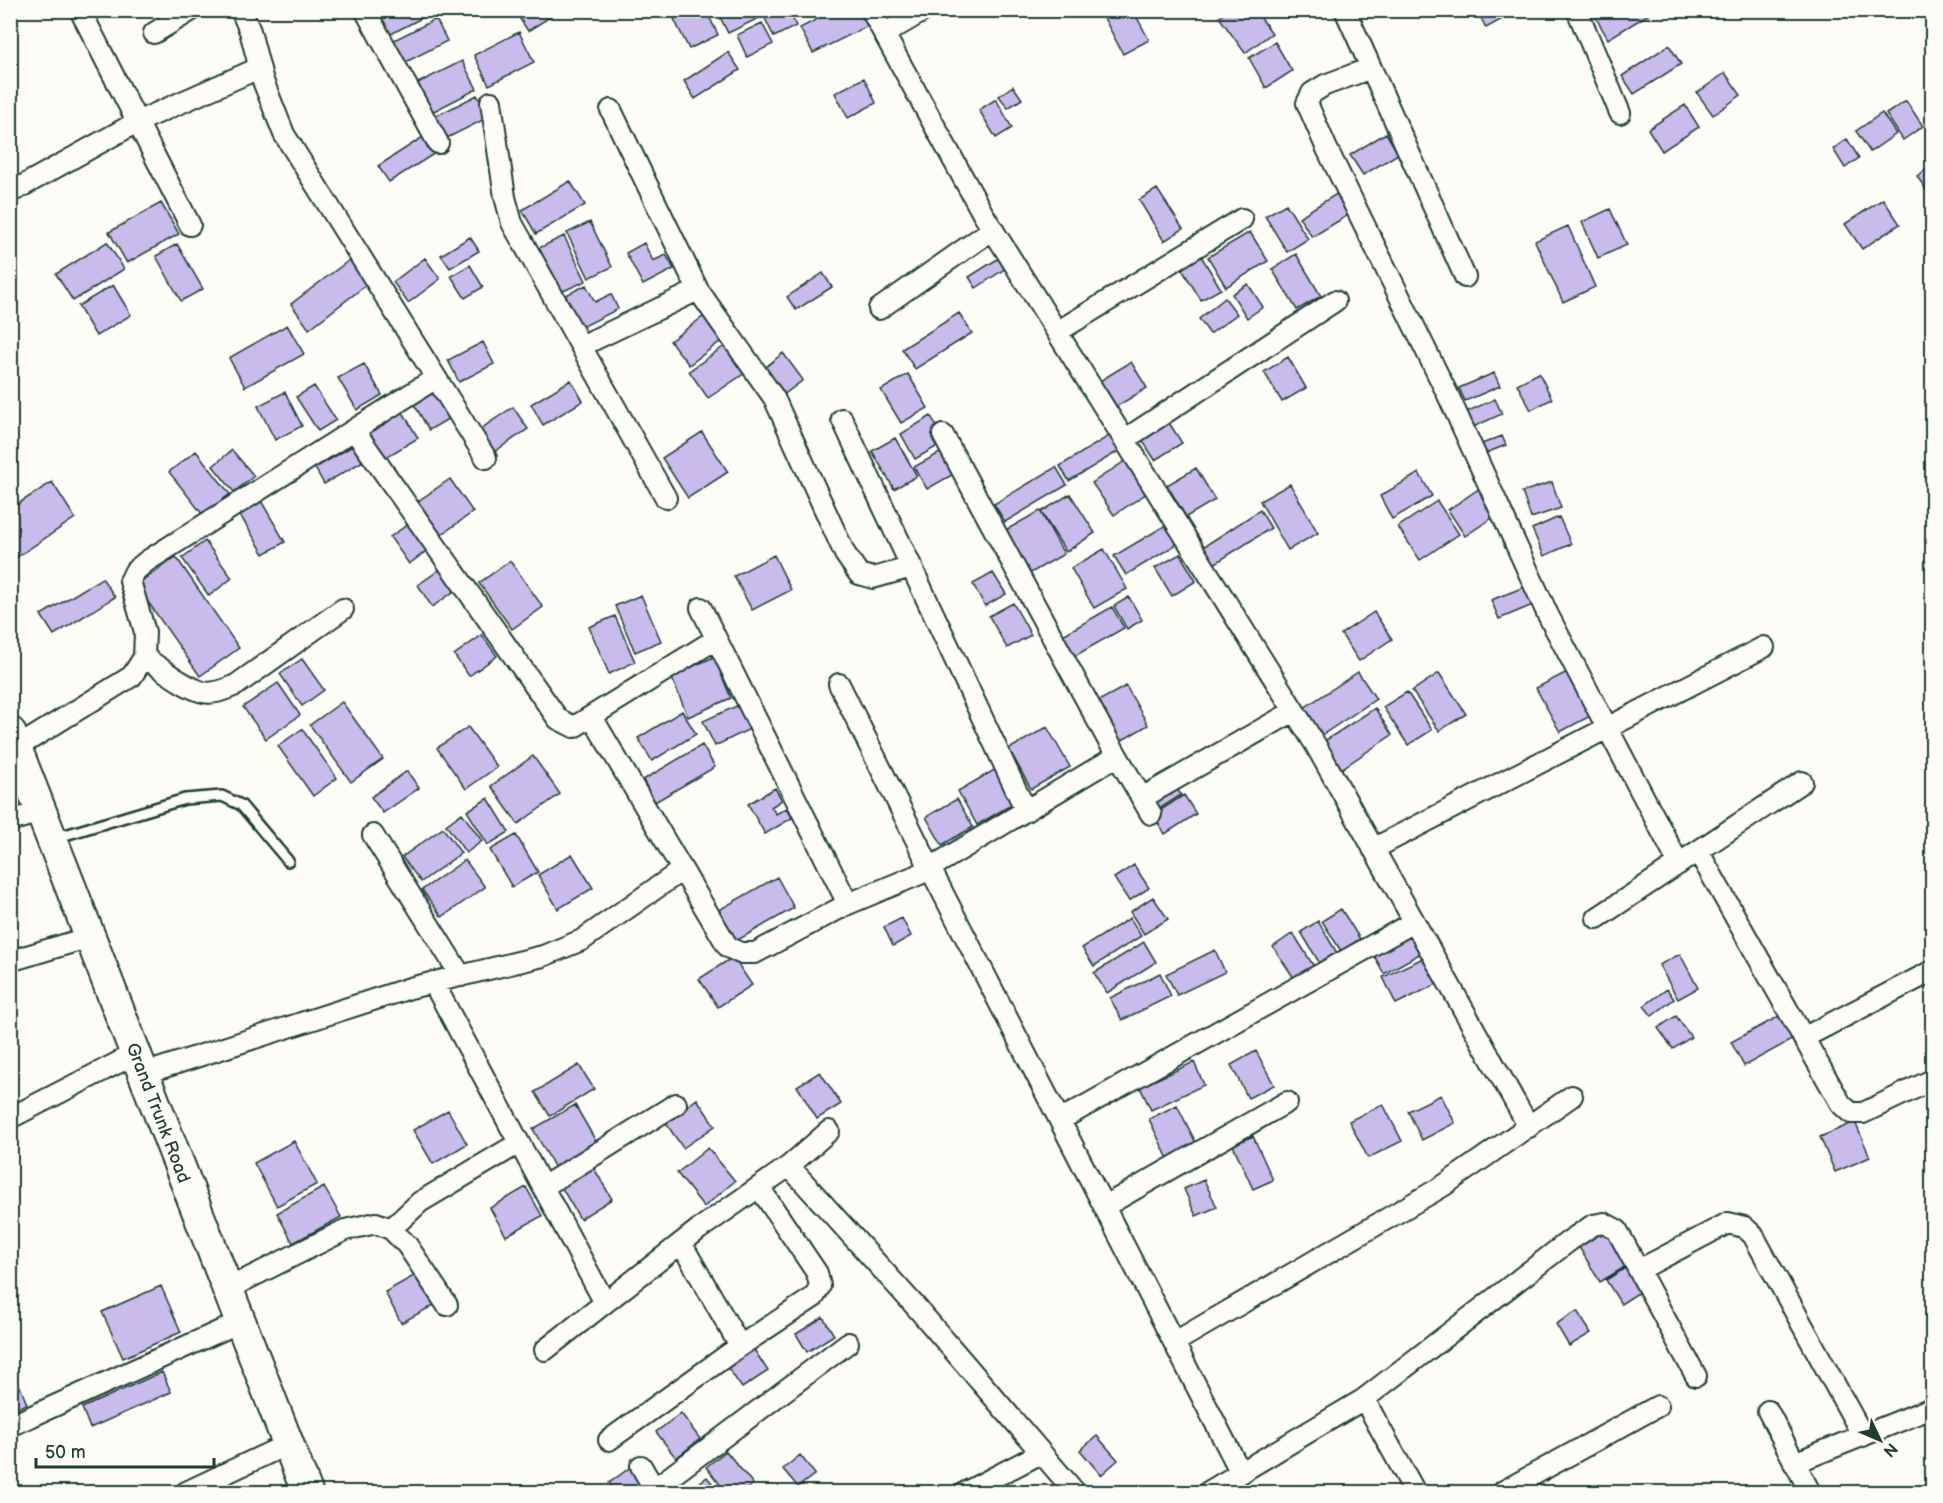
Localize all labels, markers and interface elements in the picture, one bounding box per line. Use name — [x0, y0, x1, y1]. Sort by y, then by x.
street label: Grand Trunk Road — [122, 1040, 194, 1186]
north arrow — [1850, 1410, 1910, 1470]
scale bar — [36, 1431, 214, 1469]
text: N — [1879, 1438, 1901, 1460]
text: 50 m — [45, 1442, 86, 1463]

